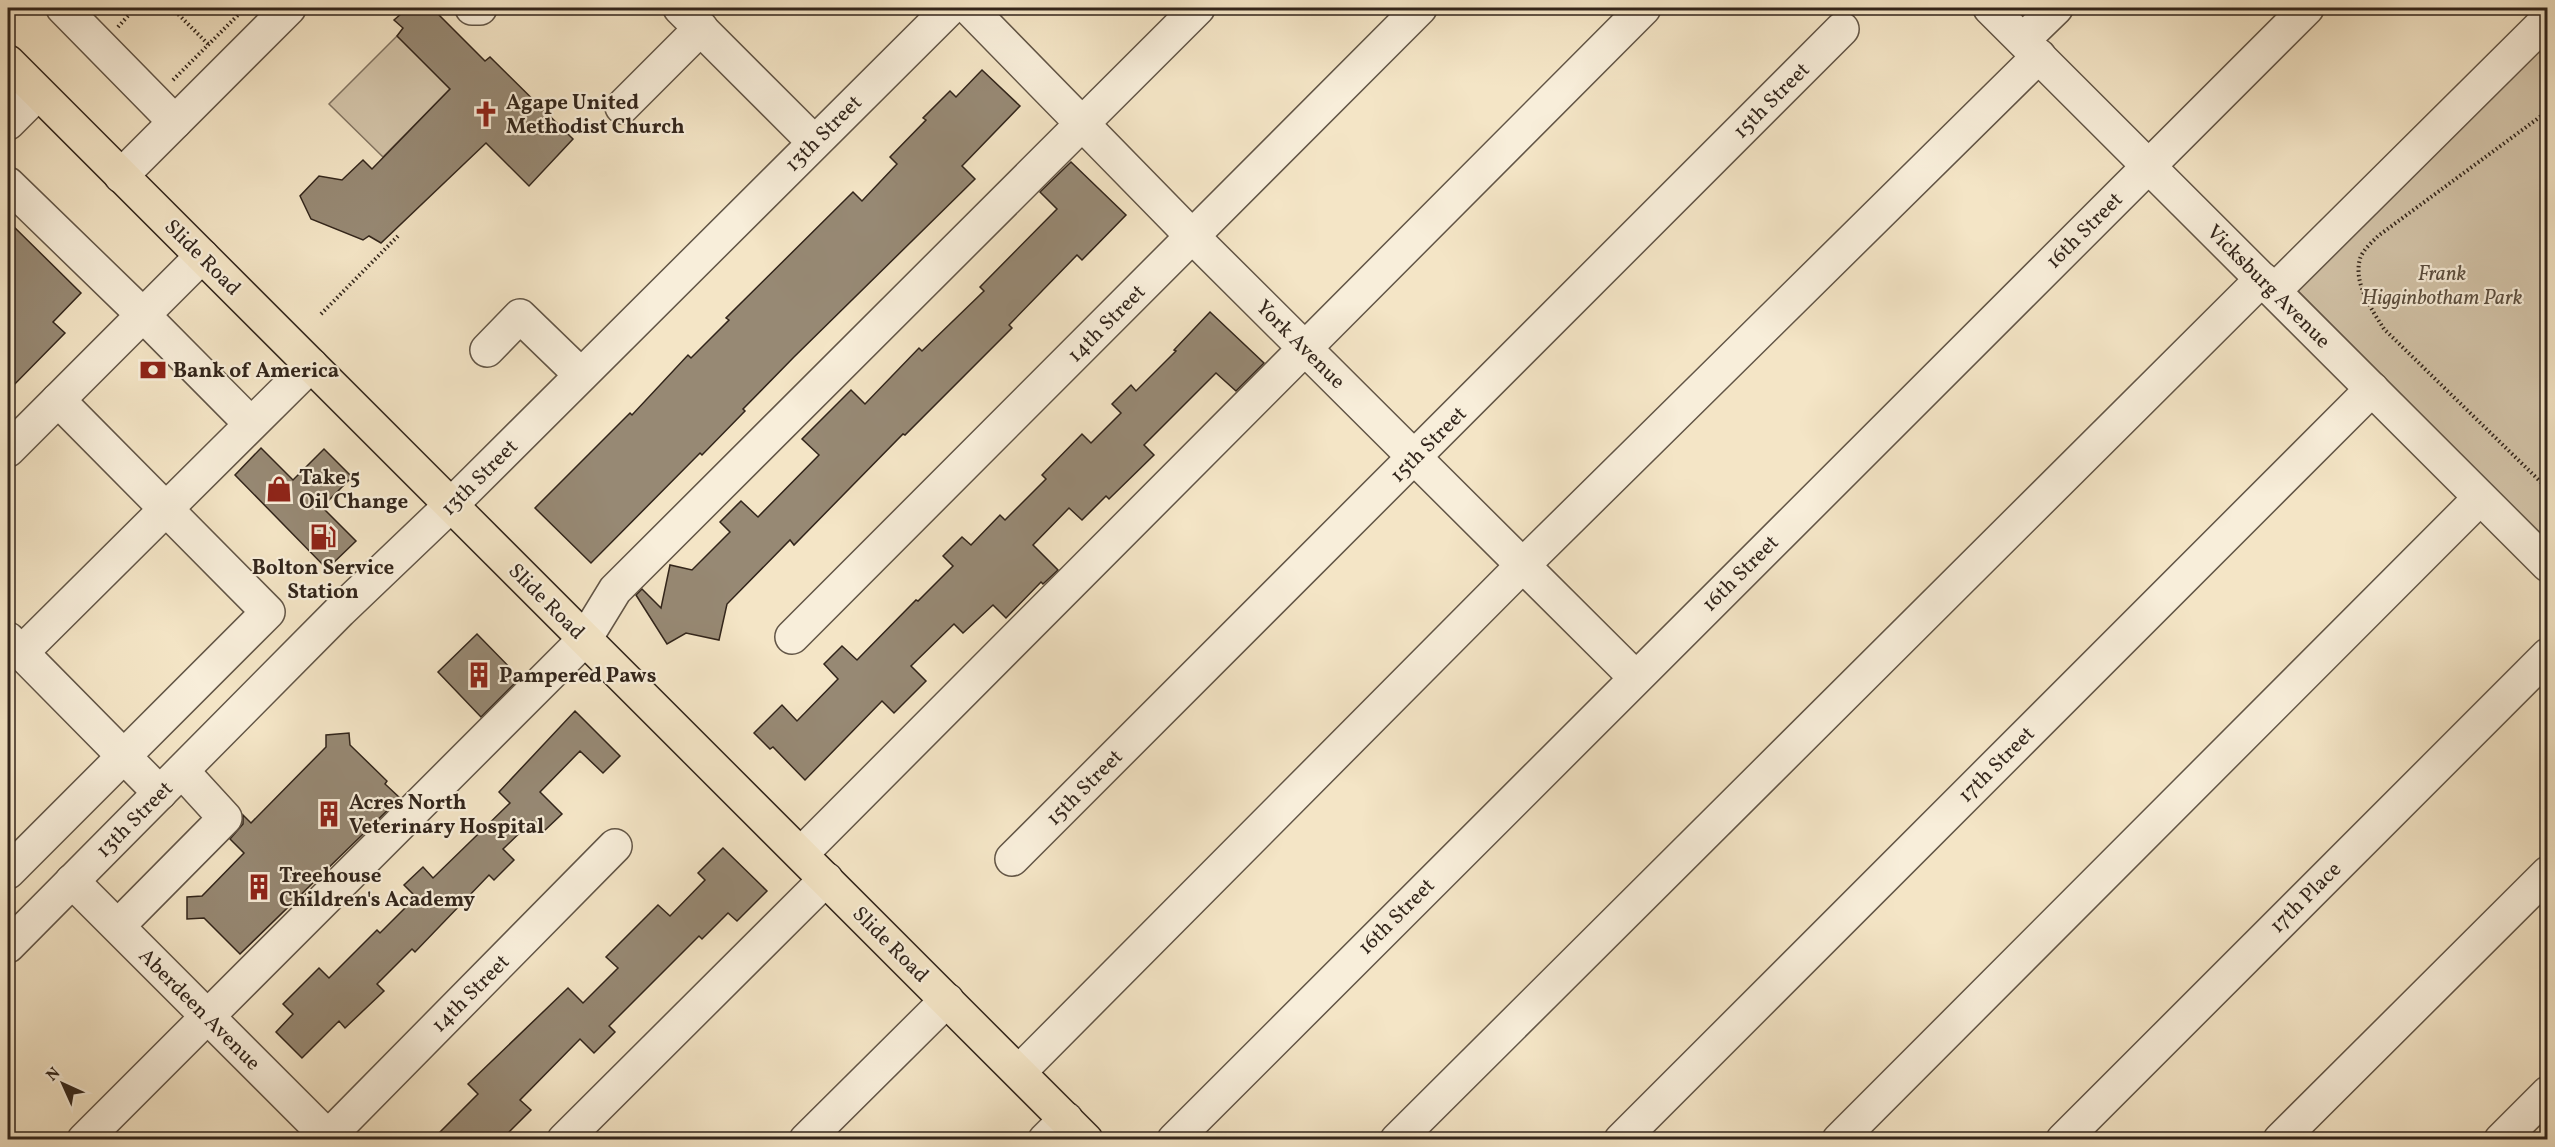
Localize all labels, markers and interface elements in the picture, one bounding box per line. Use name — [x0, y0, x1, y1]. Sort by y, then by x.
street label: 15th Street — [1727, 56, 1817, 146]
place label: Agape United Methodist Church — [506, 89, 685, 142]
street label: 13th Street — [779, 89, 869, 179]
church icon: Agape United Methodist Church — [471, 99, 501, 129]
street label: 16th Street — [2040, 186, 2130, 276]
street label: Slide Road — [157, 213, 247, 303]
street label: Vicksburg Avenue — [2199, 219, 2336, 356]
park label: Frank Higginbotham Park — [2361, 260, 2523, 313]
street label: 14th Street — [1062, 279, 1153, 370]
street label: York Avenue — [1249, 294, 1351, 396]
bank icon: Bank of America — [138, 355, 168, 385]
place label: Bank of America — [173, 357, 339, 386]
street label: 15th Street — [1384, 400, 1474, 490]
street label: 13th Street — [435, 433, 525, 523]
place label: Take 5 Oil Change — [299, 464, 408, 517]
shop icon: Take 5 Oil Change — [264, 474, 294, 504]
fuel station icon: Bolton Service Station — [308, 522, 338, 552]
street label: 16th Street — [1696, 529, 1786, 619]
place label: Bolton Service Station — [252, 554, 394, 607]
street label: Slide Road — [501, 557, 591, 647]
building icon: Pampered Paws — [464, 660, 494, 690]
place label: Pampered Paws — [499, 662, 656, 691]
street label: 17th Street — [1952, 720, 2042, 810]
street label: 15th Street — [1040, 743, 1130, 833]
street label: 13th Street — [90, 775, 180, 865]
place label: Acres North Veterinary Hospital — [349, 789, 544, 842]
building icon: Acres North Veterinary Hospital — [314, 799, 344, 829]
street label: 17th Place — [2264, 856, 2348, 940]
place label: Treehouse Children's Academy — [279, 862, 475, 915]
building icon: Treehouse Children's Academy — [244, 872, 274, 902]
street label: 16th Street — [1352, 872, 1442, 962]
street label: Slide Road — [845, 900, 935, 990]
street label: Aberdeen Avenue — [131, 942, 267, 1078]
street label: 14th Street — [426, 949, 517, 1040]
north arrow — [33, 1054, 93, 1114]
text: N — [42, 1063, 66, 1087]

